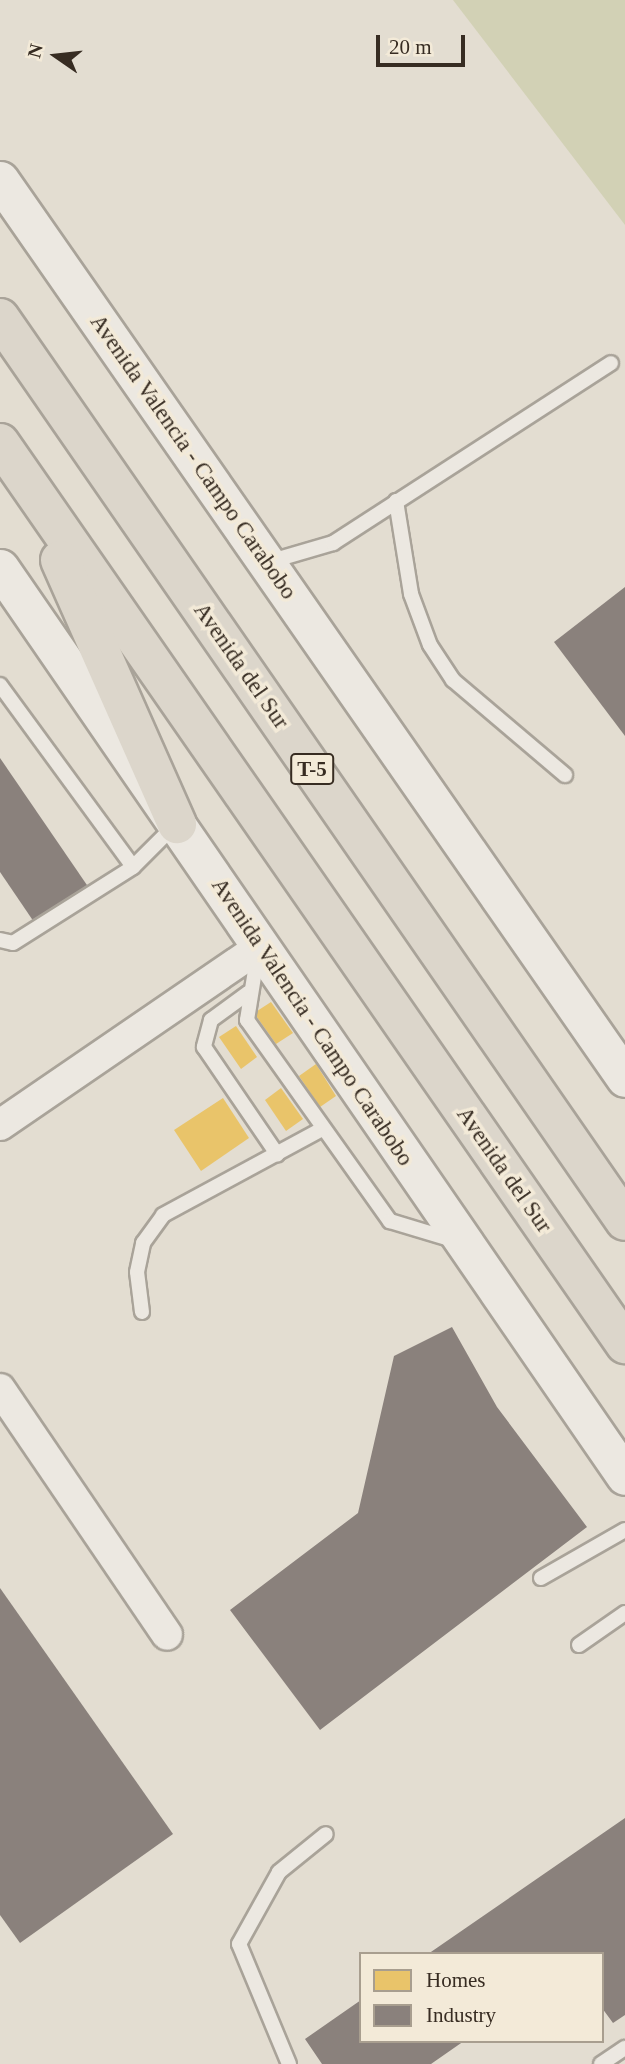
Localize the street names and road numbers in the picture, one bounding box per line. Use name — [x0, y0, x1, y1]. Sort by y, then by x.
street label: Avenida Valencia - Campo Carabobo — [84, 309, 302, 605]
street label: Avenida del Sur — [187, 598, 295, 734]
road number: T-5 — [289, 752, 335, 786]
street label: Avenida Valencia - Campo Carabobo — [205, 873, 419, 1171]
street label: Avenida del Sur — [450, 1102, 558, 1238]

